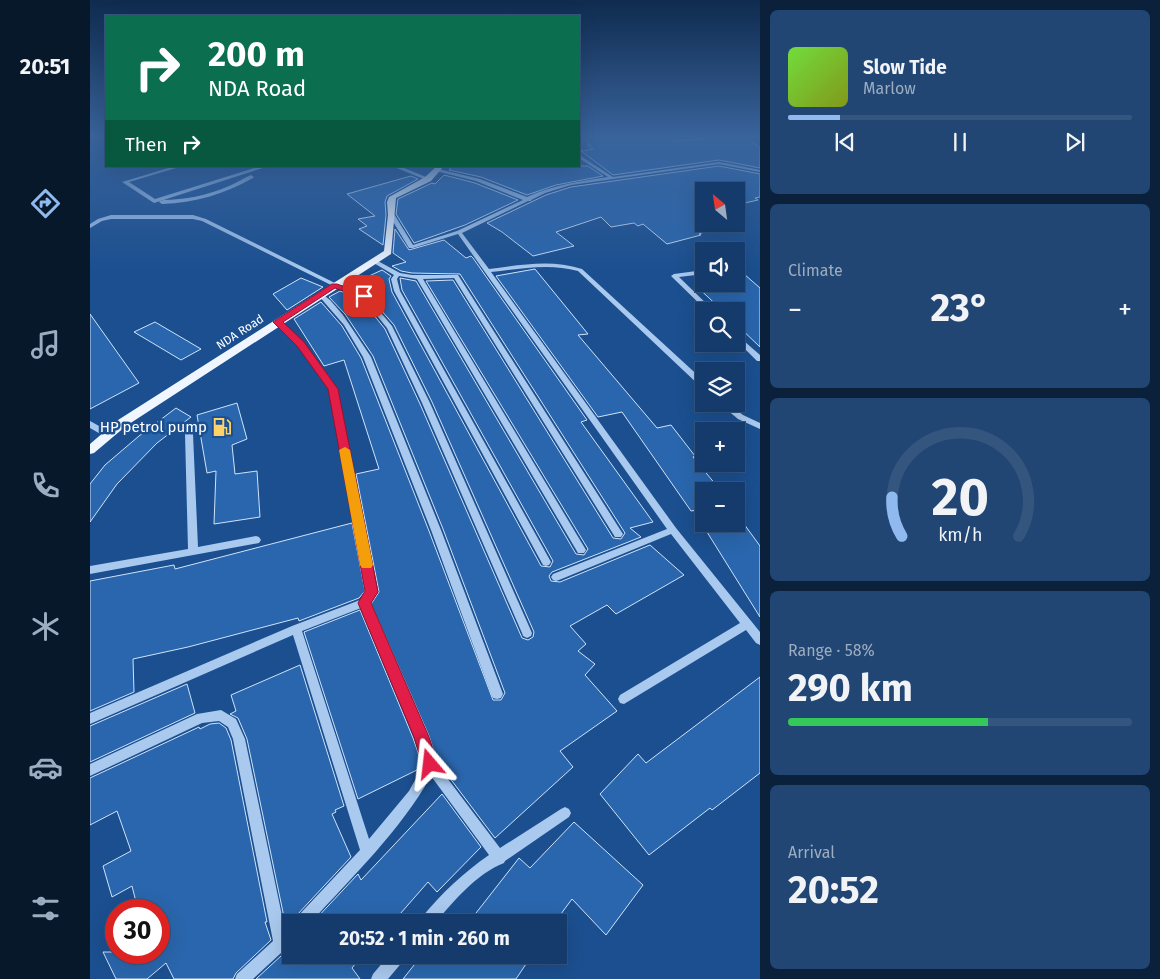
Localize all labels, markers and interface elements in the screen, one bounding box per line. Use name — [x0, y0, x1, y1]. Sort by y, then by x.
text: 200 m — [208, 33, 305, 75]
icon: right — [125, 35, 190, 100]
text: 20:51 — [20, 53, 70, 80]
text: Slow Tide — [863, 56, 947, 79]
text: NDA Road — [208, 75, 306, 102]
text: Marlow — [863, 79, 916, 98]
icon: previous — [831, 128, 859, 156]
icon: pause — [946, 128, 974, 156]
icon: next — [1061, 128, 1089, 156]
icon: right — [177, 130, 205, 158]
text: Then — [125, 133, 167, 156]
north arrow — [695, 182, 745, 232]
map controls — [695, 182, 745, 532]
icon: directions — [28, 186, 63, 221]
button: sound — [695, 242, 745, 292]
text: Climate — [788, 261, 843, 280]
pin — [343, 275, 385, 317]
icon: arrive — [350, 282, 378, 310]
text: 23° — [931, 285, 990, 331]
text: − — [788, 293, 802, 326]
text: + — [1118, 293, 1132, 326]
button: search — [695, 302, 745, 352]
street label: NDA Road — [214, 312, 266, 352]
icon: music — [28, 327, 63, 362]
button: layers — [695, 362, 745, 412]
fuel station icon: HP petrol pump — [211, 416, 233, 438]
place label: HP petrol pump — [100, 418, 207, 436]
button: + — [695, 422, 745, 472]
text: 20 — [931, 466, 989, 529]
icon: phone — [28, 468, 63, 503]
button: − — [695, 482, 745, 532]
text: km/h — [938, 524, 982, 546]
icon: climate — [28, 609, 63, 644]
text: Range · 58% — [788, 641, 875, 660]
text: 290 km — [788, 665, 913, 711]
position arrow — [403, 737, 455, 789]
icon: car — [28, 750, 63, 785]
text: Arrival — [788, 843, 835, 862]
text: 20:52 — [788, 867, 879, 913]
icon: filters — [28, 891, 63, 926]
speed limit sign: 30 — [105, 899, 170, 964]
text: 20:52 · 1 min · 260 m — [339, 927, 510, 950]

